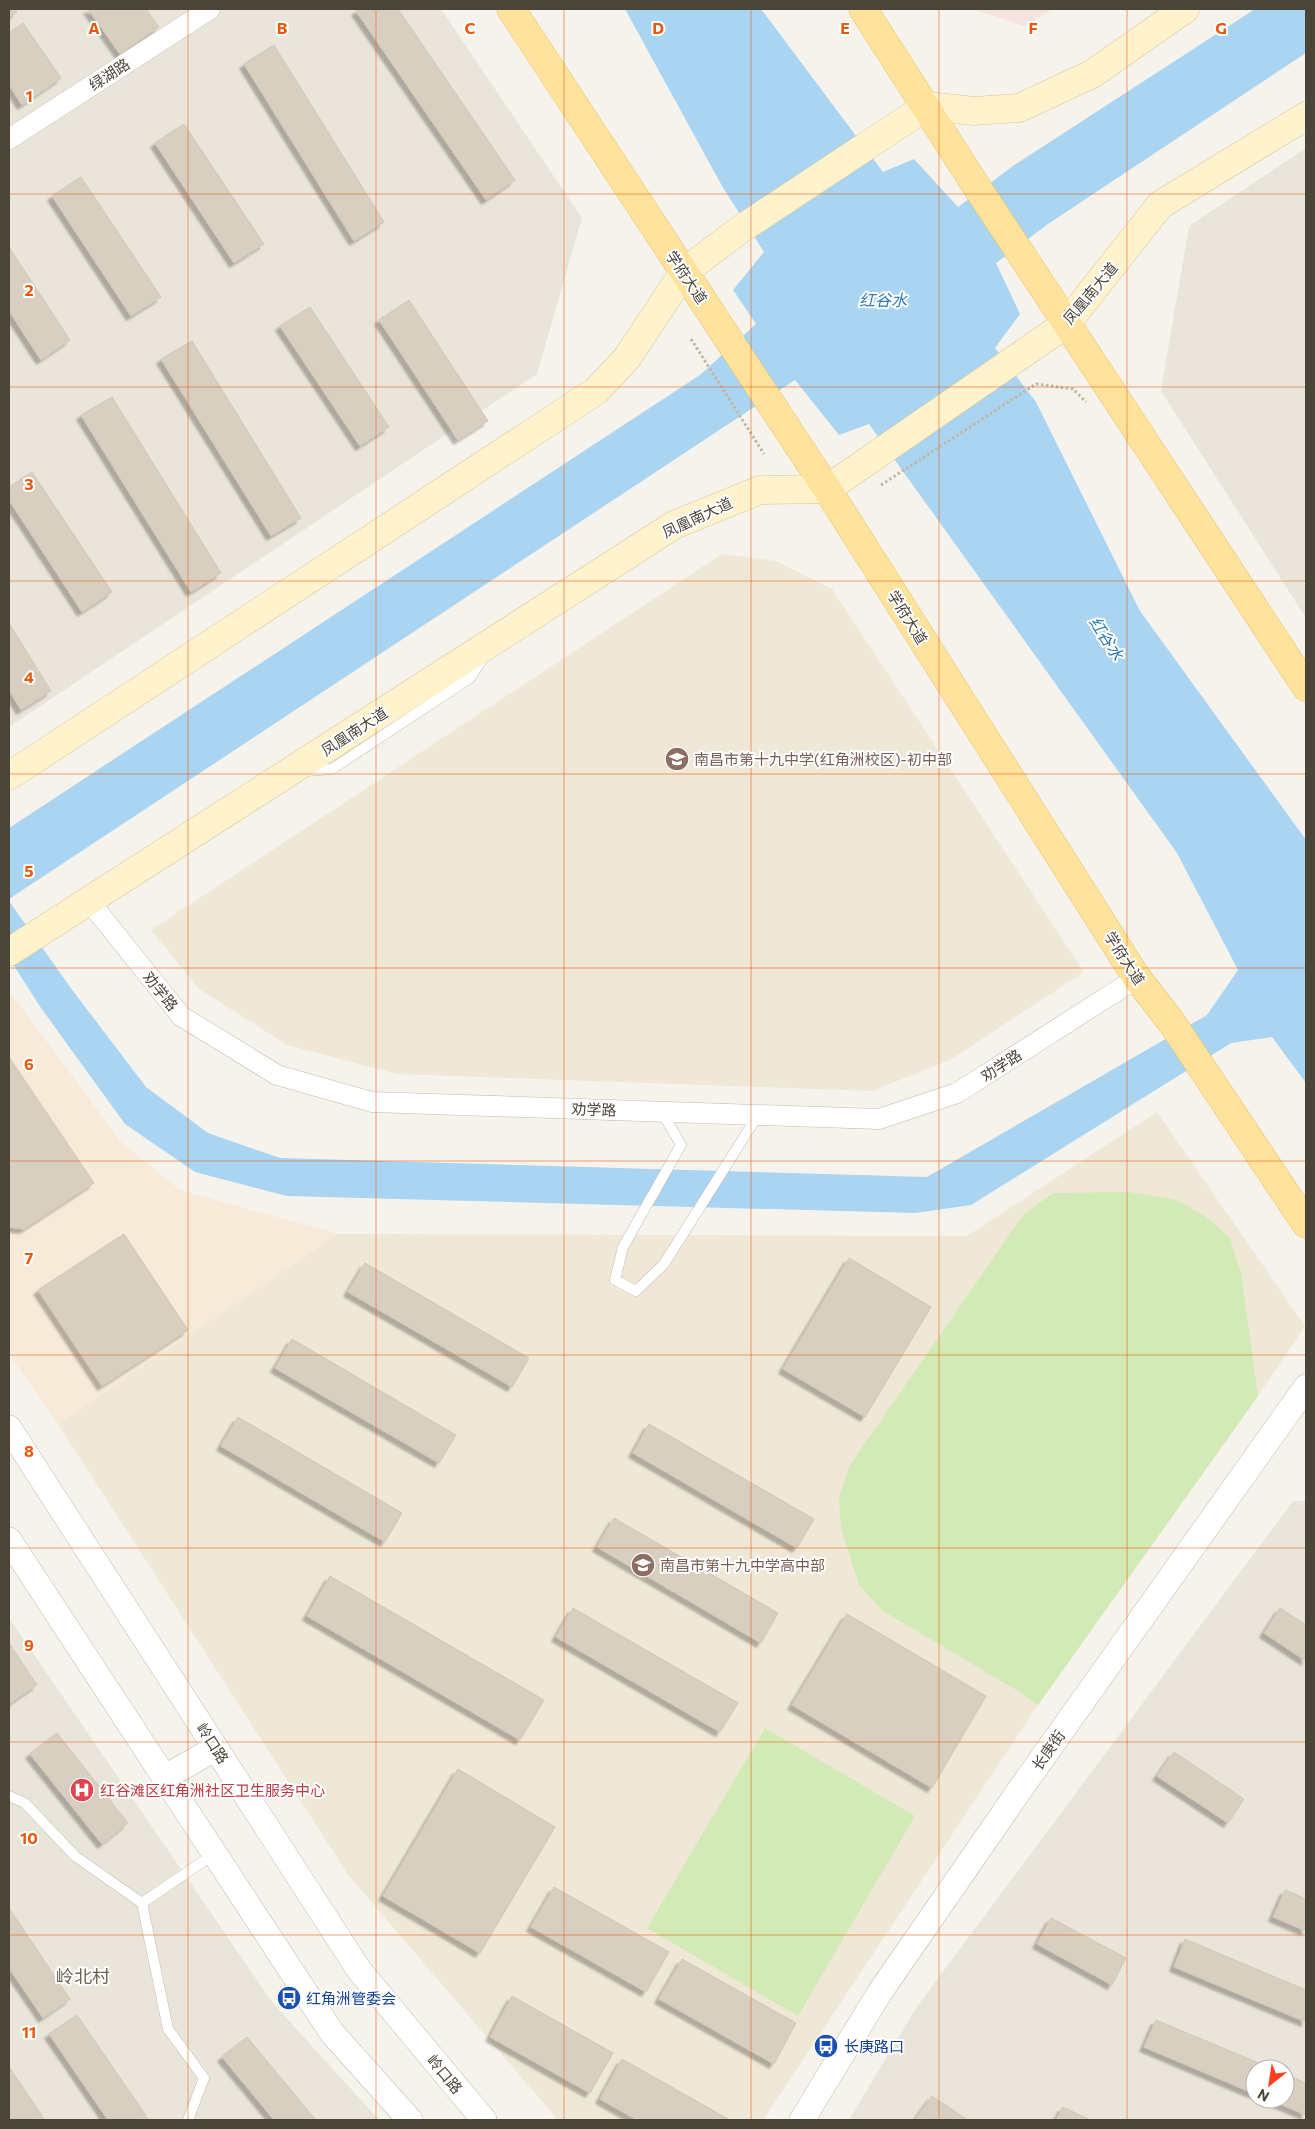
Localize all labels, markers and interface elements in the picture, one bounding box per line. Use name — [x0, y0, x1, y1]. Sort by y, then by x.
text: A — [88, 18, 100, 37]
text: B — [277, 18, 288, 37]
text: C — [465, 18, 476, 37]
text: D — [652, 18, 664, 37]
text: E — [840, 18, 850, 37]
text: F — [1028, 18, 1038, 37]
text: G — [1215, 18, 1227, 37]
street label: 绿湖路 — [85, 54, 133, 94]
text: 1 — [25, 86, 33, 105]
street label: 学府大道 — [663, 247, 711, 307]
street label: 凤凰南大道 — [1059, 258, 1121, 328]
text: 2 — [24, 280, 34, 299]
water label: 红谷水 — [859, 290, 908, 309]
text: 3 — [24, 474, 34, 493]
street label: 凤凰南大道 — [659, 493, 735, 541]
street label: 学府大道 — [884, 587, 932, 647]
water label: 红谷水 — [1086, 613, 1129, 664]
text: 4 — [24, 667, 34, 686]
street label: 凤凰南大道 — [318, 703, 390, 759]
school or university icon: 南昌市第十九中学(红角洲校区)-初中部 — [664, 746, 690, 772]
place label: 南昌市第十九中学(红角洲校区)-初中部 — [694, 750, 952, 768]
text: 5 — [24, 861, 34, 880]
street label: 学府大道 — [1101, 928, 1149, 988]
street label: 劝学路 — [140, 968, 182, 1014]
street label: 劝学路 — [977, 1045, 1025, 1085]
text: 6 — [24, 1054, 34, 1073]
street label: 劝学路 — [571, 1099, 617, 1119]
text: 7 — [25, 1248, 34, 1267]
text: 8 — [24, 1441, 34, 1460]
school or university icon: 南昌市第十九中学高中部 — [630, 1552, 656, 1578]
place label: 南昌市第十九中学高中部 — [660, 1556, 825, 1574]
text: 9 — [24, 1635, 34, 1654]
street label: 岭口路 — [193, 1719, 233, 1767]
street label: 长庚街 — [1028, 1726, 1068, 1774]
hospital icon: 红谷滩区红角洲社区卫生服务中心 — [69, 1777, 95, 1803]
place label: 红谷滩区红角洲社区卫生服务中心 — [100, 1781, 325, 1799]
text: 10 — [20, 1828, 38, 1847]
district label: 岭北村 — [56, 1965, 110, 1987]
bus stop icon: 红角洲管委会 — [276, 1985, 302, 2011]
place label: 红角洲管委会 — [306, 1989, 396, 2007]
text: 11 — [22, 2022, 36, 2041]
bus stop icon: 长庚路口 — [813, 2033, 839, 2059]
place label: 长庚路口 — [844, 2037, 904, 2055]
street label: 岭口路 — [424, 2051, 466, 2097]
north arrow — [1245, 2059, 1295, 2109]
text: N — [1254, 2086, 1272, 2106]

